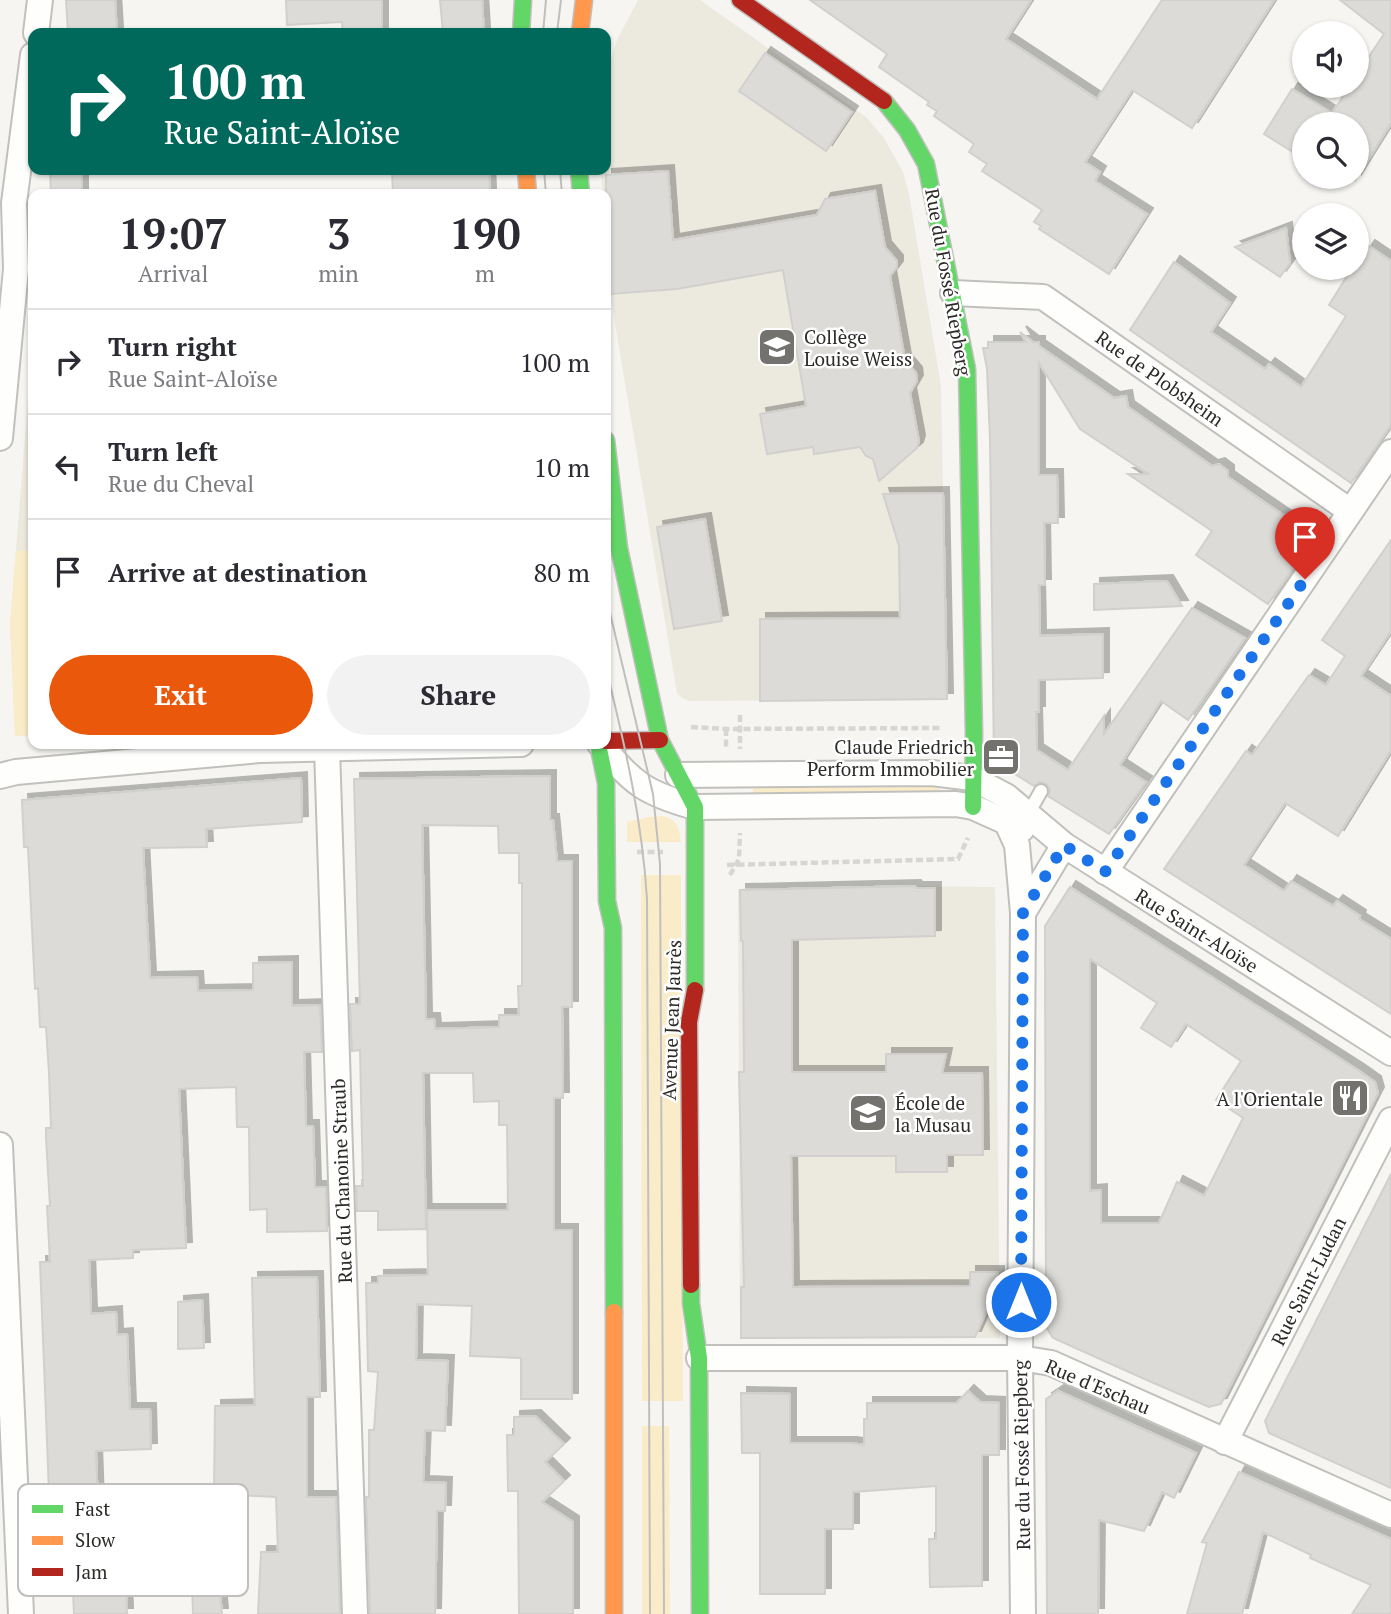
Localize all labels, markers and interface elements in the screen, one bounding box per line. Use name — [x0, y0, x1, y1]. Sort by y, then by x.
map controls — [1292, 21, 1369, 280]
button: sound — [1292, 21, 1369, 98]
text: 100 m — [164, 48, 306, 113]
icon: right — [49, 56, 140, 147]
text: Rue Saint-Aloïse — [164, 111, 400, 153]
button: search — [1292, 112, 1369, 189]
street label: Rue du Fossé Riepberg — [920, 186, 978, 379]
button: layers — [1292, 203, 1369, 280]
text: 19:07 — [119, 205, 228, 261]
text: 3 — [327, 205, 350, 261]
text: 190 — [449, 205, 520, 261]
text: Arrival — [138, 258, 208, 289]
text: min — [318, 258, 359, 289]
text: m — [475, 258, 495, 289]
place label: Collège Louise Weiss — [804, 324, 912, 371]
street label: Rue de Plobsheim — [1091, 324, 1229, 432]
school or university icon: Collège Louise Weiss — [756, 326, 798, 368]
text: Turn right — [108, 329, 237, 363]
icon: right — [49, 343, 87, 381]
text: 100 m — [520, 345, 590, 379]
text: Rue Saint-Aloïse — [108, 363, 278, 394]
text: Turn left — [108, 434, 218, 468]
icon: left — [49, 448, 87, 486]
text: 10 m — [534, 450, 590, 484]
text: Rue du Cheval — [108, 468, 254, 499]
pin — [1275, 507, 1335, 579]
icon: arrive — [1286, 518, 1324, 556]
icon: arrive — [49, 553, 87, 591]
text: Arrive at destination — [108, 555, 367, 589]
text: 80 m — [534, 555, 590, 589]
button: Exit — [49, 655, 313, 735]
button: Share — [327, 655, 590, 735]
place label: Claude Friedrich Perform Immobilier — [807, 734, 975, 781]
office icon: Claude Friedrich Perform Immobilier — [980, 736, 1022, 778]
street label: Rue Saint-Aloïse — [1131, 882, 1263, 978]
street label: Avenue Jean Jaurès — [656, 939, 686, 1101]
restaurant icon: A l'Orientale — [1329, 1077, 1371, 1119]
street label: Rue du Chanoine Straub — [325, 1078, 357, 1284]
place label: A l'Orientale — [1216, 1086, 1323, 1111]
place label: École de la Musau — [895, 1090, 971, 1137]
school or university icon: École de la Musau — [847, 1092, 889, 1134]
street label: Rue Saint-Ludan — [1265, 1212, 1351, 1350]
position arrow — [984, 1265, 1058, 1339]
street label: Rue d'Eschau — [1042, 1353, 1154, 1419]
street label: Rue du Fossé Riepberg — [1007, 1359, 1035, 1550]
legend — [18, 1484, 248, 1596]
text: Fast — [75, 1496, 110, 1521]
text: Slow — [75, 1527, 116, 1552]
text: Jam — [75, 1559, 108, 1584]

